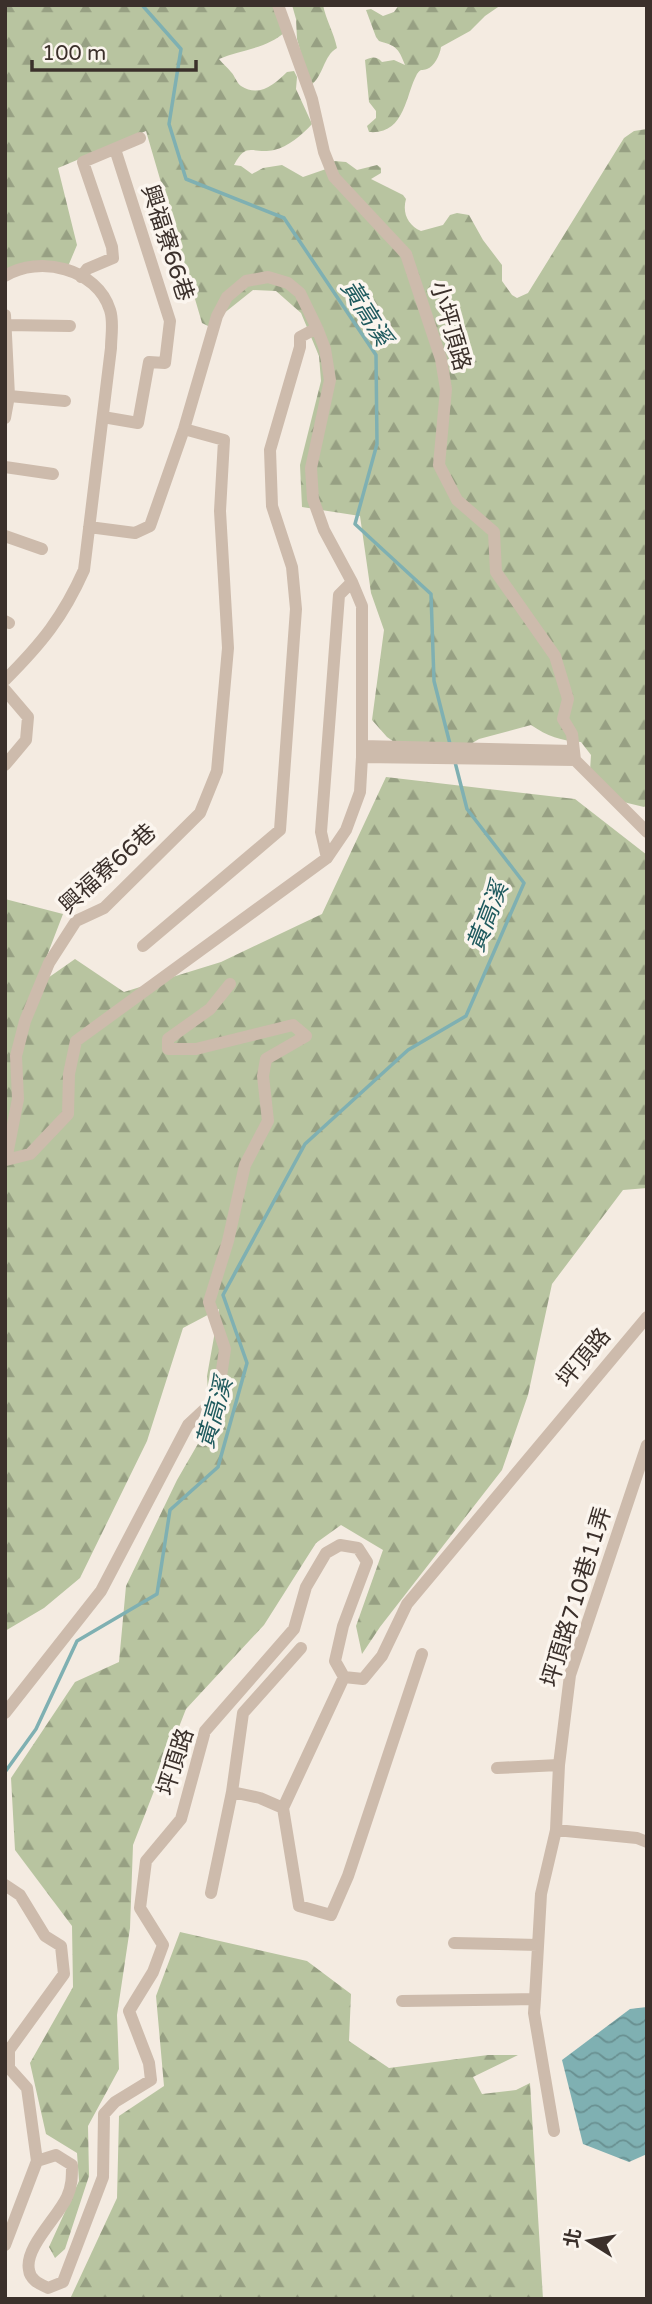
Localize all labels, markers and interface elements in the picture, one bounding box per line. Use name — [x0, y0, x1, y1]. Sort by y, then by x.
scale bar — [32, 28, 196, 72]
text: 100 m — [42, 41, 106, 66]
street label: 興福寮66巷 — [135, 181, 199, 305]
water label: 黃高溪 — [335, 275, 399, 354]
street label: 小坪頂路 — [424, 278, 476, 374]
street label: 興福寮66巷 — [54, 818, 162, 920]
water label: 黃高溪 — [462, 875, 516, 956]
street label: 坪頂路 — [551, 1323, 617, 1393]
water label: 黃高溪 — [191, 1372, 240, 1452]
street label: 坪頂路710巷11弄 — [536, 1503, 618, 1691]
street label: 坪頂路 — [152, 1725, 200, 1799]
north arrow — [554, 2206, 624, 2276]
text: 北 — [561, 2227, 586, 2249]

